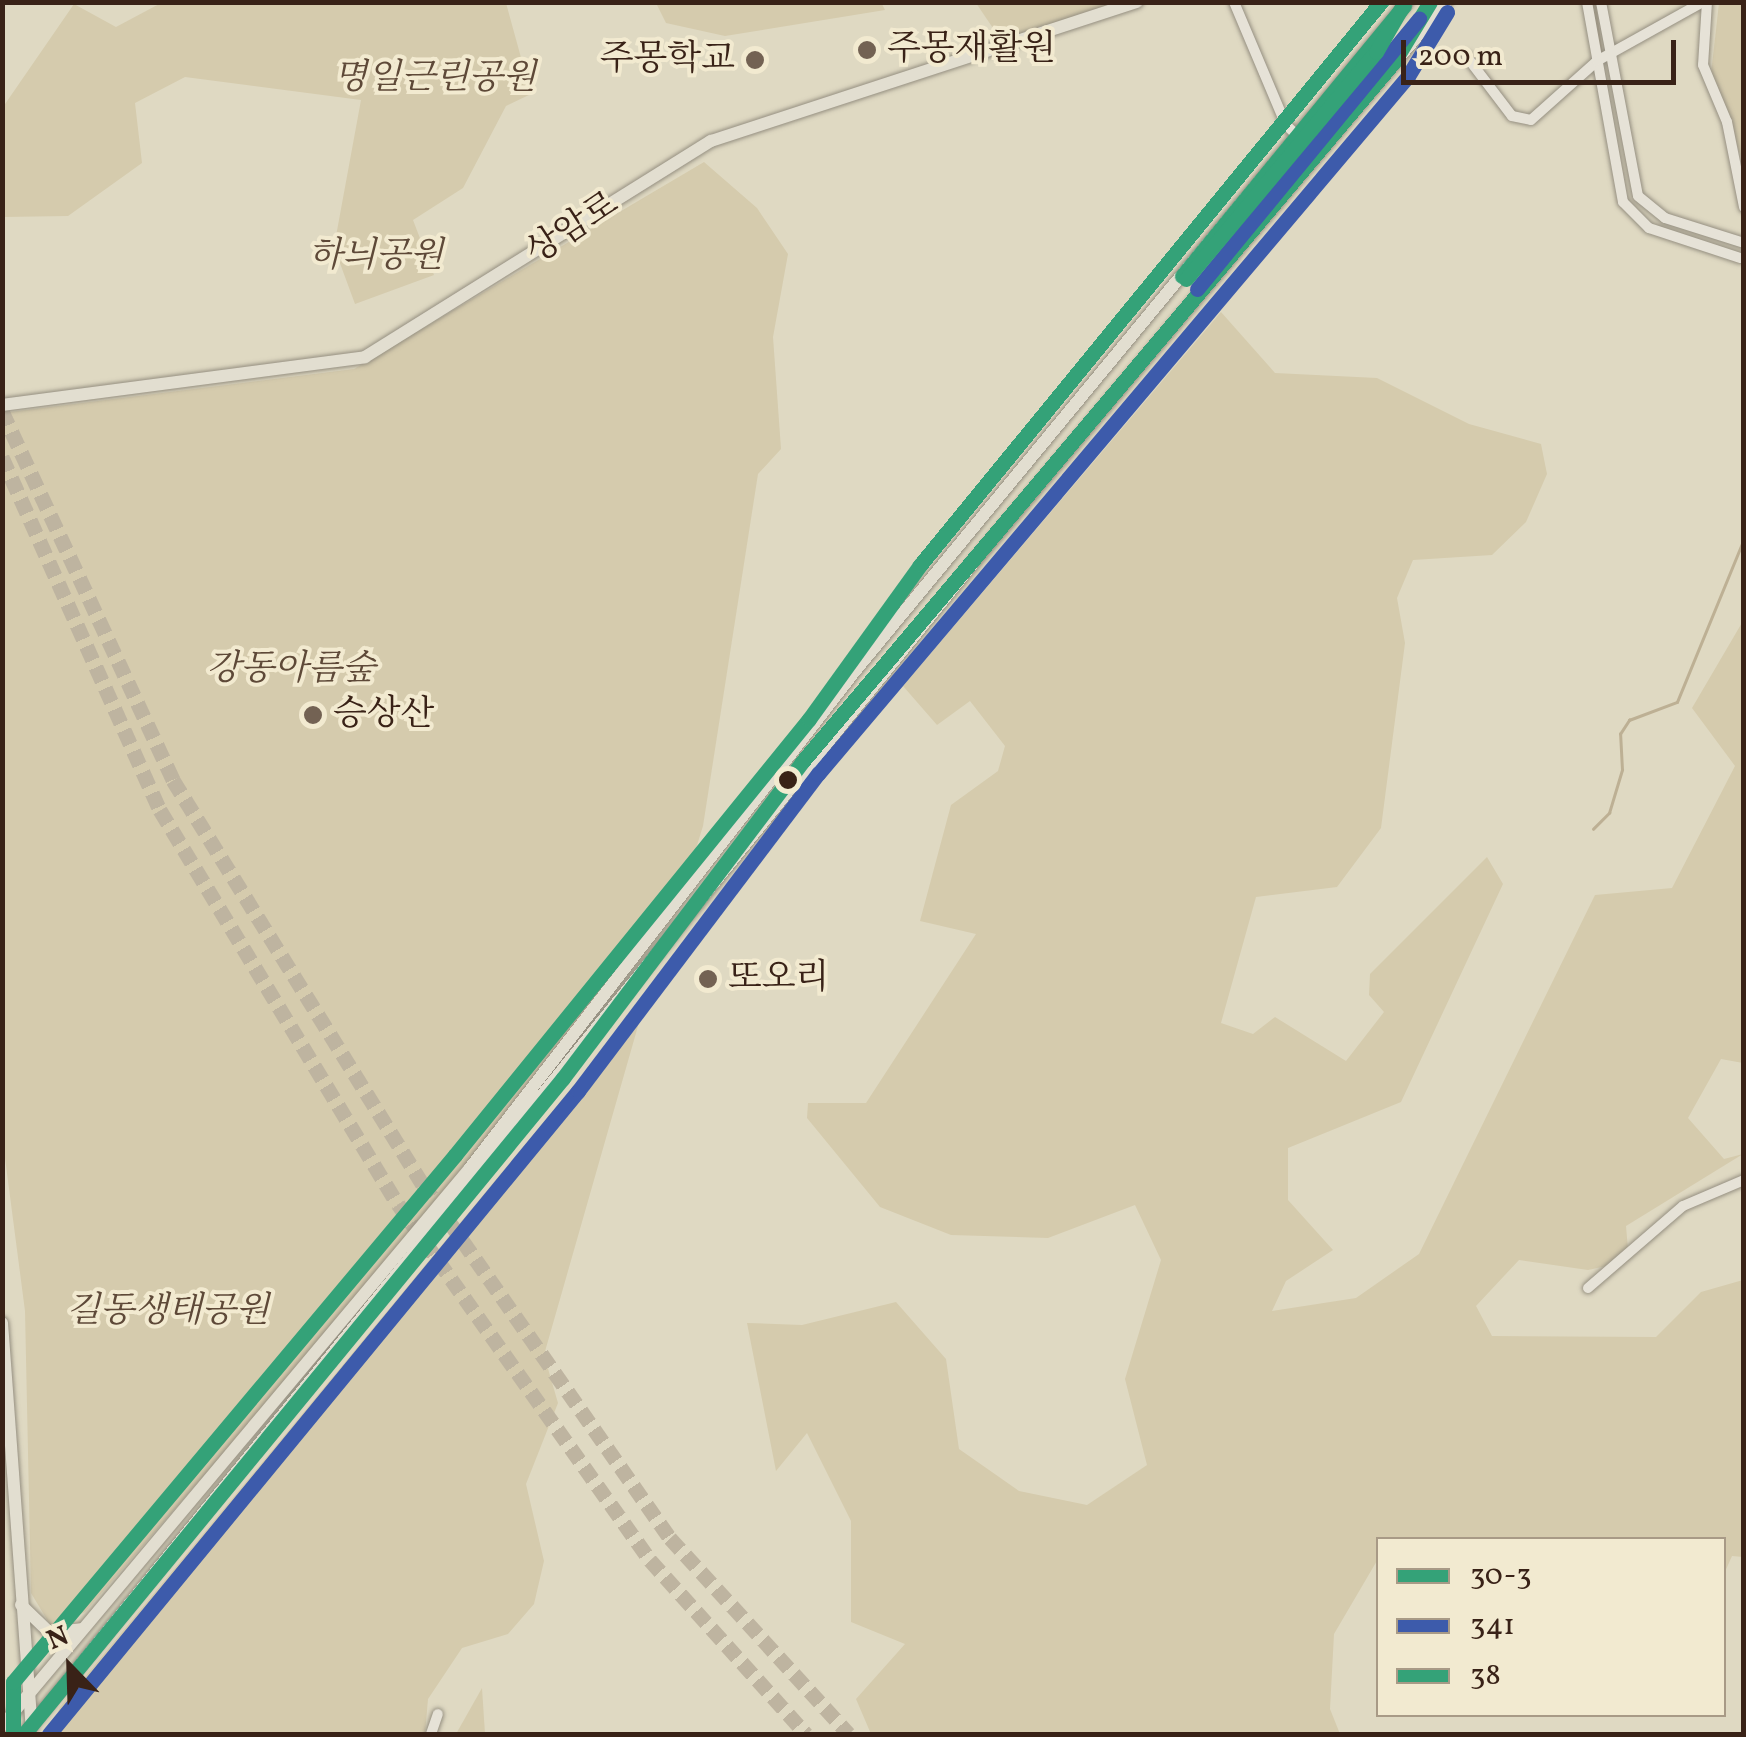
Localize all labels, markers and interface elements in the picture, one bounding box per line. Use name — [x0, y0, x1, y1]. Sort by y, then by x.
scale bar — [1406, 20, 1681, 82]
place label: 주몽재활원 — [887, 29, 1056, 71]
text: 200 m — [1418, 36, 1503, 78]
place label: 주몽학교 — [600, 39, 735, 81]
marker: 주몽재활원 — [856, 39, 878, 61]
marker: 주몽학교 — [744, 49, 766, 71]
park label: 명일근린공원 — [334, 58, 536, 100]
street label: 상암로 — [519, 184, 627, 274]
park label: 하늬공원 — [308, 236, 444, 278]
park label: 강동아름숲 — [206, 649, 376, 691]
place label: 승상산 — [333, 694, 434, 736]
marker: 승상산 — [302, 704, 324, 726]
unlabelled marker — [778, 770, 798, 790]
place label: 또오리 — [728, 958, 829, 1000]
marker: 또오리 — [697, 968, 719, 990]
park label: 길동생태공원 — [67, 1291, 269, 1333]
legend — [1376, 1537, 1726, 1717]
text: 30-3 — [1470, 1555, 1532, 1597]
text: 341 — [1470, 1605, 1515, 1647]
north arrow — [20, 1617, 120, 1717]
text: N — [41, 1617, 75, 1661]
text: 38 — [1470, 1655, 1501, 1697]

